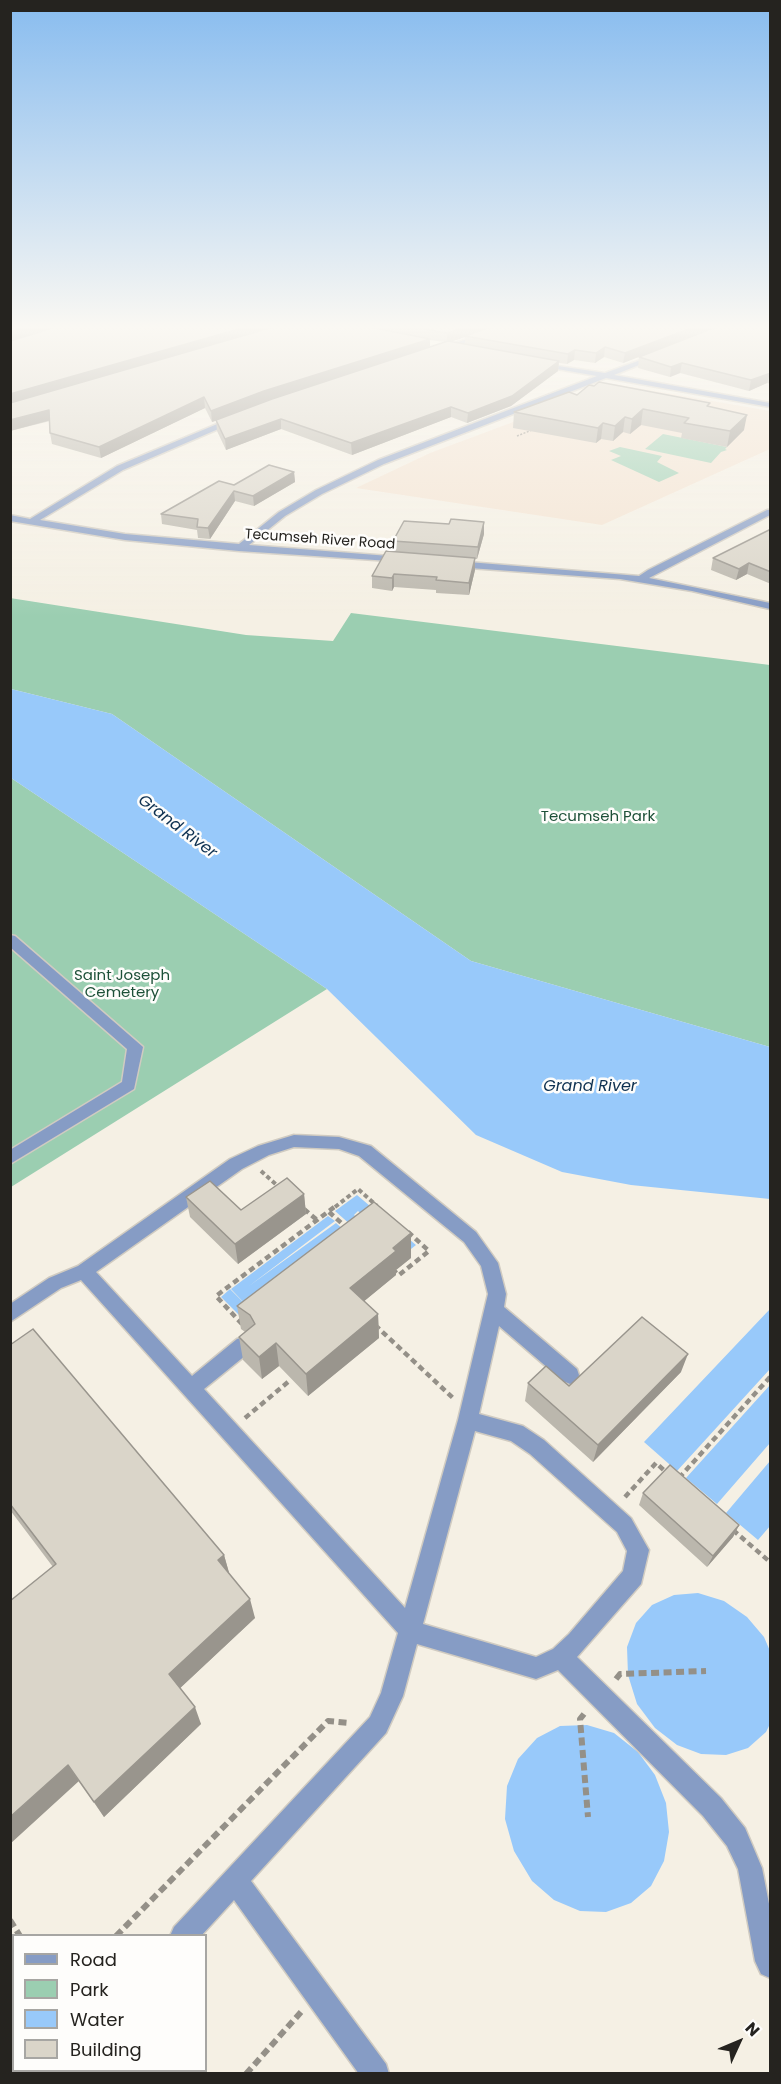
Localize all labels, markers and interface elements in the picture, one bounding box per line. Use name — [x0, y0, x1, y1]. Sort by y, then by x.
street label: Tecumseh River Road — [244, 526, 396, 554]
water label: Grand River — [134, 791, 220, 863]
park label: Tecumseh Park — [541, 808, 655, 826]
park label: Saint Joseph Cemetery — [74, 967, 170, 1002]
water label: Grand River — [543, 1077, 637, 1097]
legend — [12, 1934, 207, 2072]
text: Road — [70, 1947, 117, 1972]
text: Park — [70, 1977, 109, 2002]
text: Water — [70, 2007, 124, 2032]
north arrow — [709, 2012, 769, 2072]
text: N — [740, 2017, 765, 2041]
text: Building — [70, 2037, 142, 2062]

